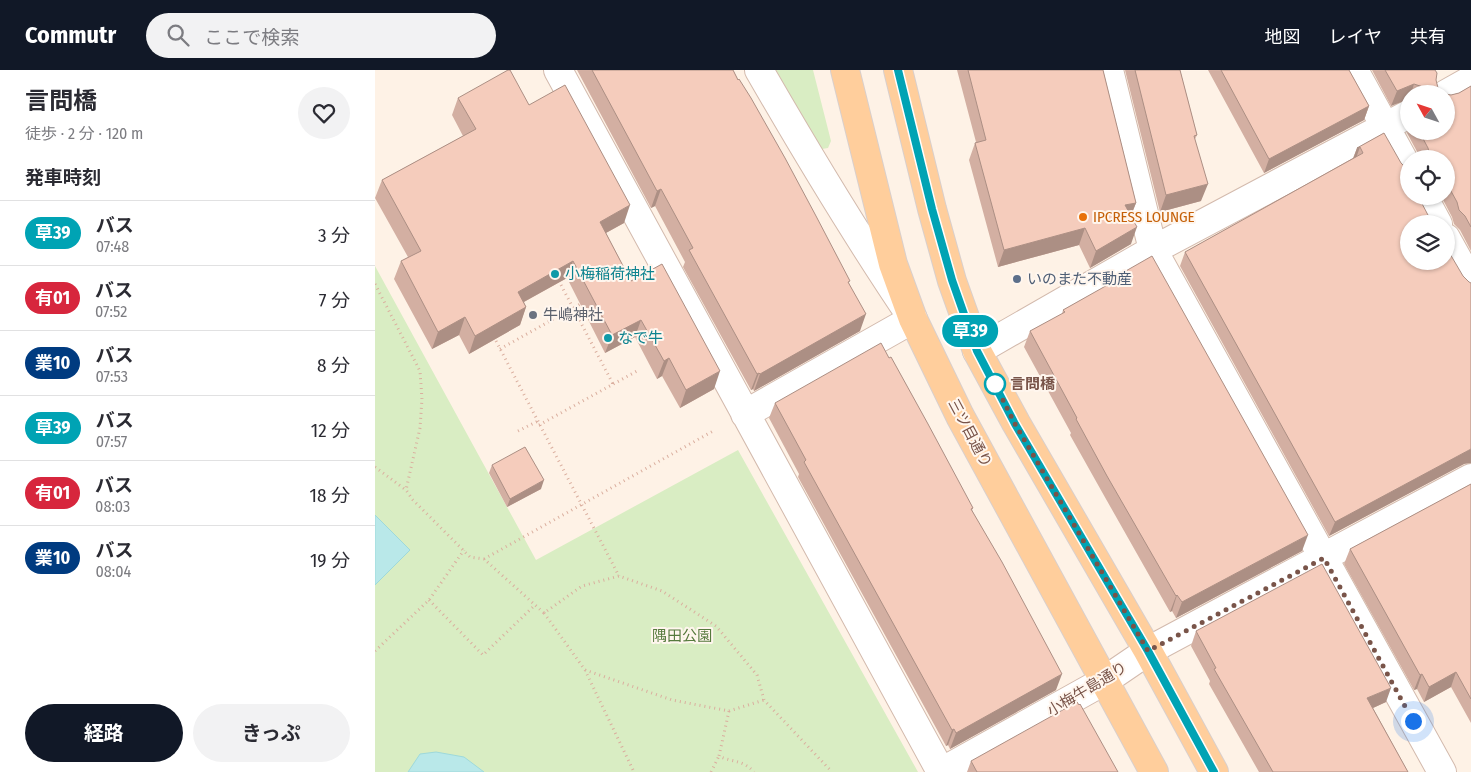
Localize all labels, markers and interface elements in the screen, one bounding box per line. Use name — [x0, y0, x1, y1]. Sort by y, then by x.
search box — [146, 13, 496, 58]
text: Commutr — [25, 21, 116, 49]
icon: search — [164, 21, 192, 49]
text: ここで検索 — [204, 26, 299, 49]
text: 地図 — [1265, 26, 1301, 48]
text: レイヤ — [1329, 26, 1382, 48]
text: 共有 — [1410, 26, 1446, 48]
north arrow — [1400, 85, 1455, 140]
map controls — [1400, 85, 1455, 270]
text: 言問橋 — [25, 87, 97, 115]
button: heart — [298, 87, 350, 139]
text: 徒歩 · 2 分 · 120 m — [25, 124, 143, 143]
button: locate — [1400, 150, 1455, 205]
text: 発車時刻 — [25, 166, 101, 189]
place label: IPCRESS LOUNGE — [1093, 208, 1195, 226]
marker: IPCRESS LOUNGE — [1077, 211, 1089, 223]
text: バス — [96, 214, 134, 237]
button: layers — [1400, 215, 1455, 270]
text: 草39 — [35, 222, 71, 244]
text: 3 分 — [318, 224, 350, 247]
text: 07:48 — [96, 237, 129, 256]
place label: 小梅稲荷神社 — [565, 265, 655, 283]
marker: 小梅稲荷神社 — [549, 268, 561, 280]
place label: いのまた不動産 — [1027, 270, 1132, 288]
marker: いのまた不動産 — [1011, 273, 1023, 285]
text: バス — [95, 279, 133, 302]
text: 有01 — [35, 287, 70, 309]
text: 7 分 — [319, 289, 350, 312]
text: 07:52 — [95, 302, 127, 321]
place label: 牛嶋神社 — [543, 306, 603, 324]
marker: 牛嶋神社 — [527, 309, 539, 321]
line badge: 草39 — [941, 315, 999, 347]
text: 草39 — [952, 320, 988, 342]
place label: なで牛 — [618, 329, 663, 347]
marker: なで牛 — [602, 332, 614, 344]
text: バス — [95, 344, 133, 367]
text: 業10 — [35, 352, 70, 374]
text: 8 分 — [317, 354, 350, 377]
text: 07:53 — [95, 367, 128, 386]
marker: 言問橋 — [984, 373, 1006, 395]
place label: 言問橋 — [1010, 375, 1056, 393]
street label: 三ツ目通り — [944, 396, 996, 470]
text: バス — [96, 409, 134, 432]
text: 草39 — [35, 417, 71, 439]
text: 12 分 — [311, 419, 350, 442]
text: 07:57 — [96, 432, 127, 451]
text: バス — [95, 474, 133, 497]
text: 有01 — [35, 482, 70, 504]
text: 18 分 — [310, 484, 350, 507]
text: 08:03 — [95, 497, 130, 516]
text: バス — [95, 539, 133, 562]
text: 業10 — [35, 547, 70, 569]
text: 19 分 — [310, 549, 350, 572]
text: 08:04 — [95, 562, 131, 581]
park label: 隅田公園 — [652, 627, 712, 645]
street label: 小梅牛島通り — [1044, 658, 1130, 720]
button: 経路 — [25, 704, 183, 762]
button: きっぷ — [193, 704, 350, 762]
your location — [1401, 709, 1426, 734]

